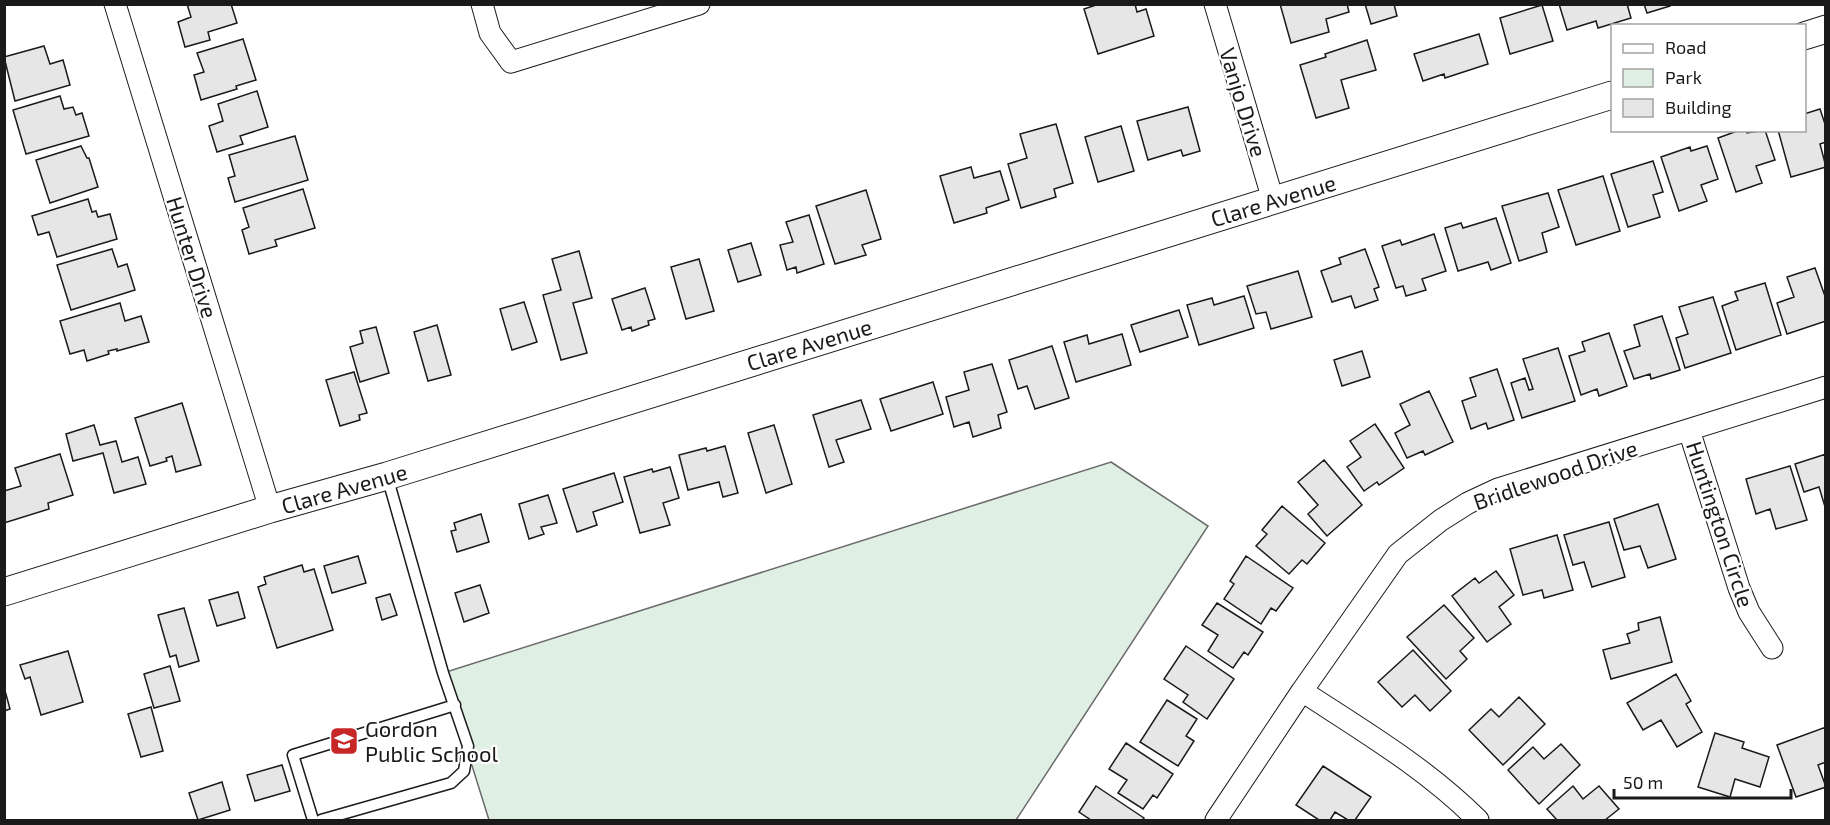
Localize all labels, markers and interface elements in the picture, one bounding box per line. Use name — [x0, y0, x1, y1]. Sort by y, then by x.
legend — [1611, 24, 1806, 132]
text: Road — [1665, 36, 1706, 58]
street label: Vanjo Drive — [1214, 44, 1273, 160]
text: Park — [1665, 66, 1702, 88]
text: Building — [1665, 96, 1732, 118]
street label: Clare Avenue — [1207, 169, 1339, 231]
street label: Hunter Drive — [162, 193, 224, 321]
street label: Clare Avenue — [743, 313, 875, 375]
street label: Bridlewood Drive — [1470, 434, 1640, 514]
street label: Huntington Circle — [1682, 438, 1760, 610]
street label: Clare Avenue — [278, 458, 410, 518]
place label: Gordon Public School — [365, 715, 499, 766]
school or university icon: Gordon Public School — [328, 725, 360, 757]
scale bar — [1614, 762, 1791, 800]
text: 50 m — [1623, 771, 1663, 793]

